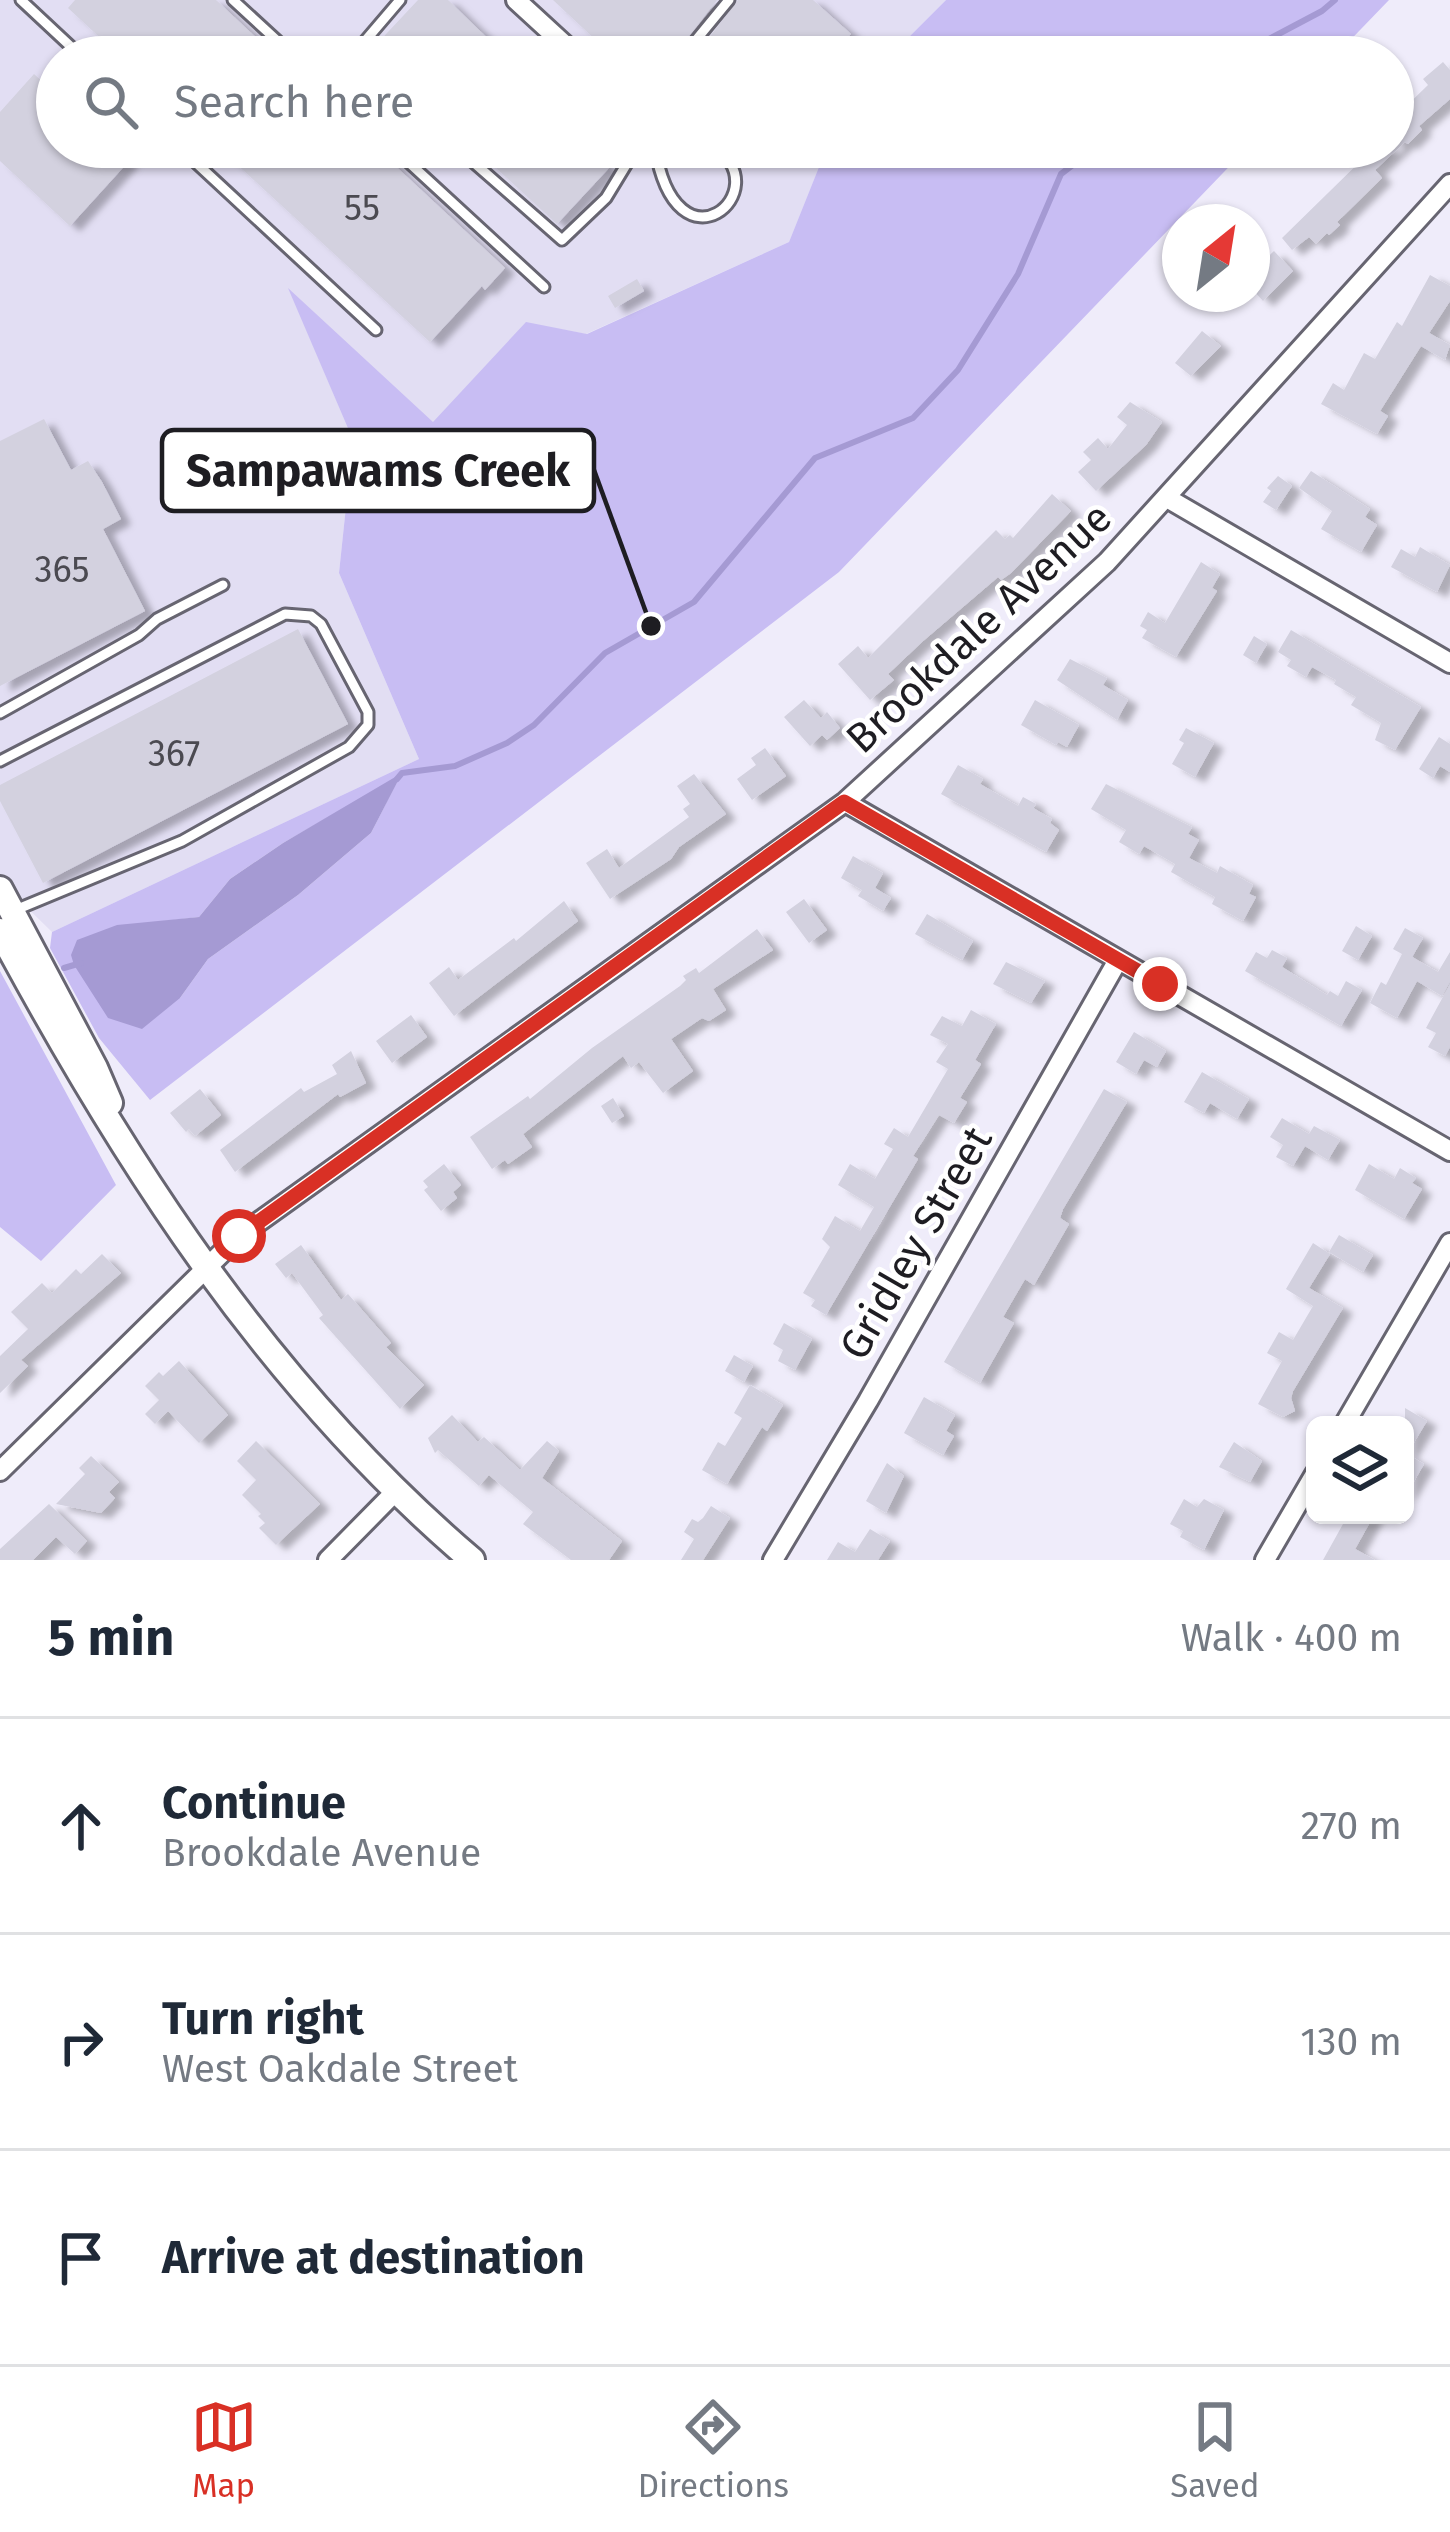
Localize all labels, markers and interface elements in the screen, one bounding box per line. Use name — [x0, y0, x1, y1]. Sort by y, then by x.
search box — [36, 36, 1414, 168]
icon: search — [78, 69, 144, 135]
text: Search here — [174, 75, 414, 129]
house number: 55 — [344, 186, 380, 230]
north arrow — [1162, 204, 1270, 312]
callout: Sampawams Creek — [162, 430, 594, 511]
text: Sampawams Creek — [186, 444, 571, 498]
street label: Brookdale Avenue — [836, 493, 1122, 763]
house number: 365 — [34, 548, 90, 592]
house number: 367 — [148, 732, 200, 776]
route end — [1133, 957, 1187, 1011]
street label: Gridley Street — [829, 1117, 1003, 1368]
route start — [212, 1209, 266, 1263]
map controls — [1306, 1416, 1414, 1524]
button: layers — [1306, 1416, 1414, 1524]
text: 5 min — [48, 1607, 174, 1669]
text: Walk · 400 m — [1181, 1615, 1402, 1661]
text: Continue — [162, 1776, 346, 1830]
icon: ahead — [48, 1793, 114, 1859]
text: 270 m — [1301, 1803, 1402, 1849]
text: Brookdale Avenue — [162, 1830, 481, 1876]
text: Turn right — [162, 1992, 364, 2046]
icon: right — [48, 2009, 114, 2075]
text: 130 m — [1300, 2019, 1402, 2065]
text: West Oakdale Street — [162, 2046, 518, 2092]
icon: arrive — [48, 2225, 114, 2291]
text: Arrive at destination — [162, 2231, 585, 2285]
tab: Map — [191, 2394, 257, 2506]
tab: Directions — [638, 2394, 789, 2506]
tab: Saved — [1170, 2394, 1259, 2506]

